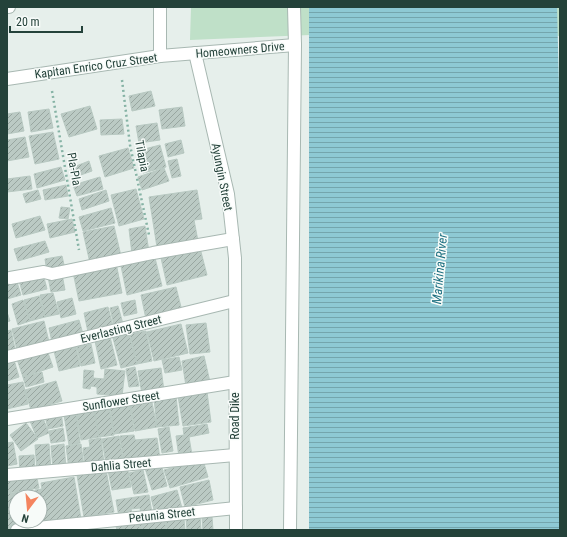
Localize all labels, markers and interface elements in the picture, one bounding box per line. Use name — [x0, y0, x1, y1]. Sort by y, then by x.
scale bar — [10, 8, 82, 34]
text: 20 m — [16, 15, 40, 29]
street label: Homeowners Drive — [195, 39, 285, 61]
street label: Kapitan Enrico Cruz Street — [34, 50, 159, 82]
street label: Tilapia — [132, 139, 152, 173]
street label: Ayungin Street — [209, 142, 236, 212]
street label: Pla-Pla — [64, 151, 84, 187]
water label: Marikina River — [429, 232, 450, 305]
street label: Everlasting Street — [79, 312, 163, 346]
street label: Sunflower Street — [81, 388, 161, 414]
street label: Road Dike — [228, 392, 242, 440]
street label: Dahlia Street — [90, 455, 152, 475]
north arrow — [8, 489, 48, 529]
street label: Petunia Street — [128, 505, 196, 525]
text: N — [20, 511, 30, 525]

